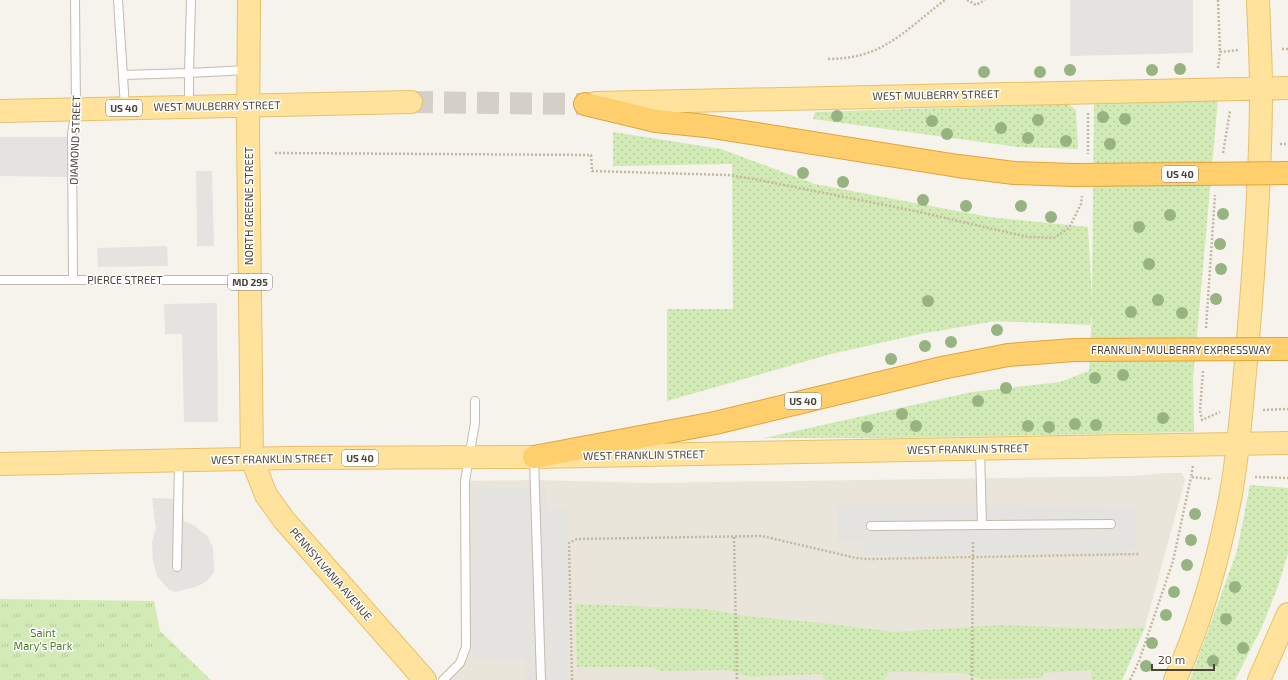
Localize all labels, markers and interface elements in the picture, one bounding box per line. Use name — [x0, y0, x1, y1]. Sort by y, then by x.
street label: WEST MULBERRY STREET — [872, 87, 1000, 102]
street label: DIAMOND STREET — [66, 94, 83, 185]
street label: WEST MULBERRY STREET — [153, 98, 281, 113]
road number: US 40 — [106, 100, 142, 116]
street label: NORTH GREENE STREET — [242, 146, 255, 265]
road number: US 40 — [1162, 166, 1198, 182]
street label: PIERCE STREET — [87, 273, 163, 286]
road number: MD 295 — [228, 274, 272, 290]
street label: FRANKLIN-MULBERRY EXPRESSWAY — [1091, 343, 1272, 356]
road number: US 40 — [785, 393, 821, 409]
street label: WEST FRANKLIN STREET — [907, 441, 1030, 456]
street label: WEST FRANKLIN STREET — [583, 447, 706, 462]
road number: US 40 — [342, 450, 378, 466]
street label: WEST FRANKLIN STREET — [211, 451, 334, 466]
street label: PENNSYLVANIA AVENUE — [288, 525, 375, 623]
park label: Saint Mary's Park — [14, 626, 73, 652]
scale bar — [1152, 646, 1214, 672]
text: 20 m — [1158, 652, 1185, 666]

